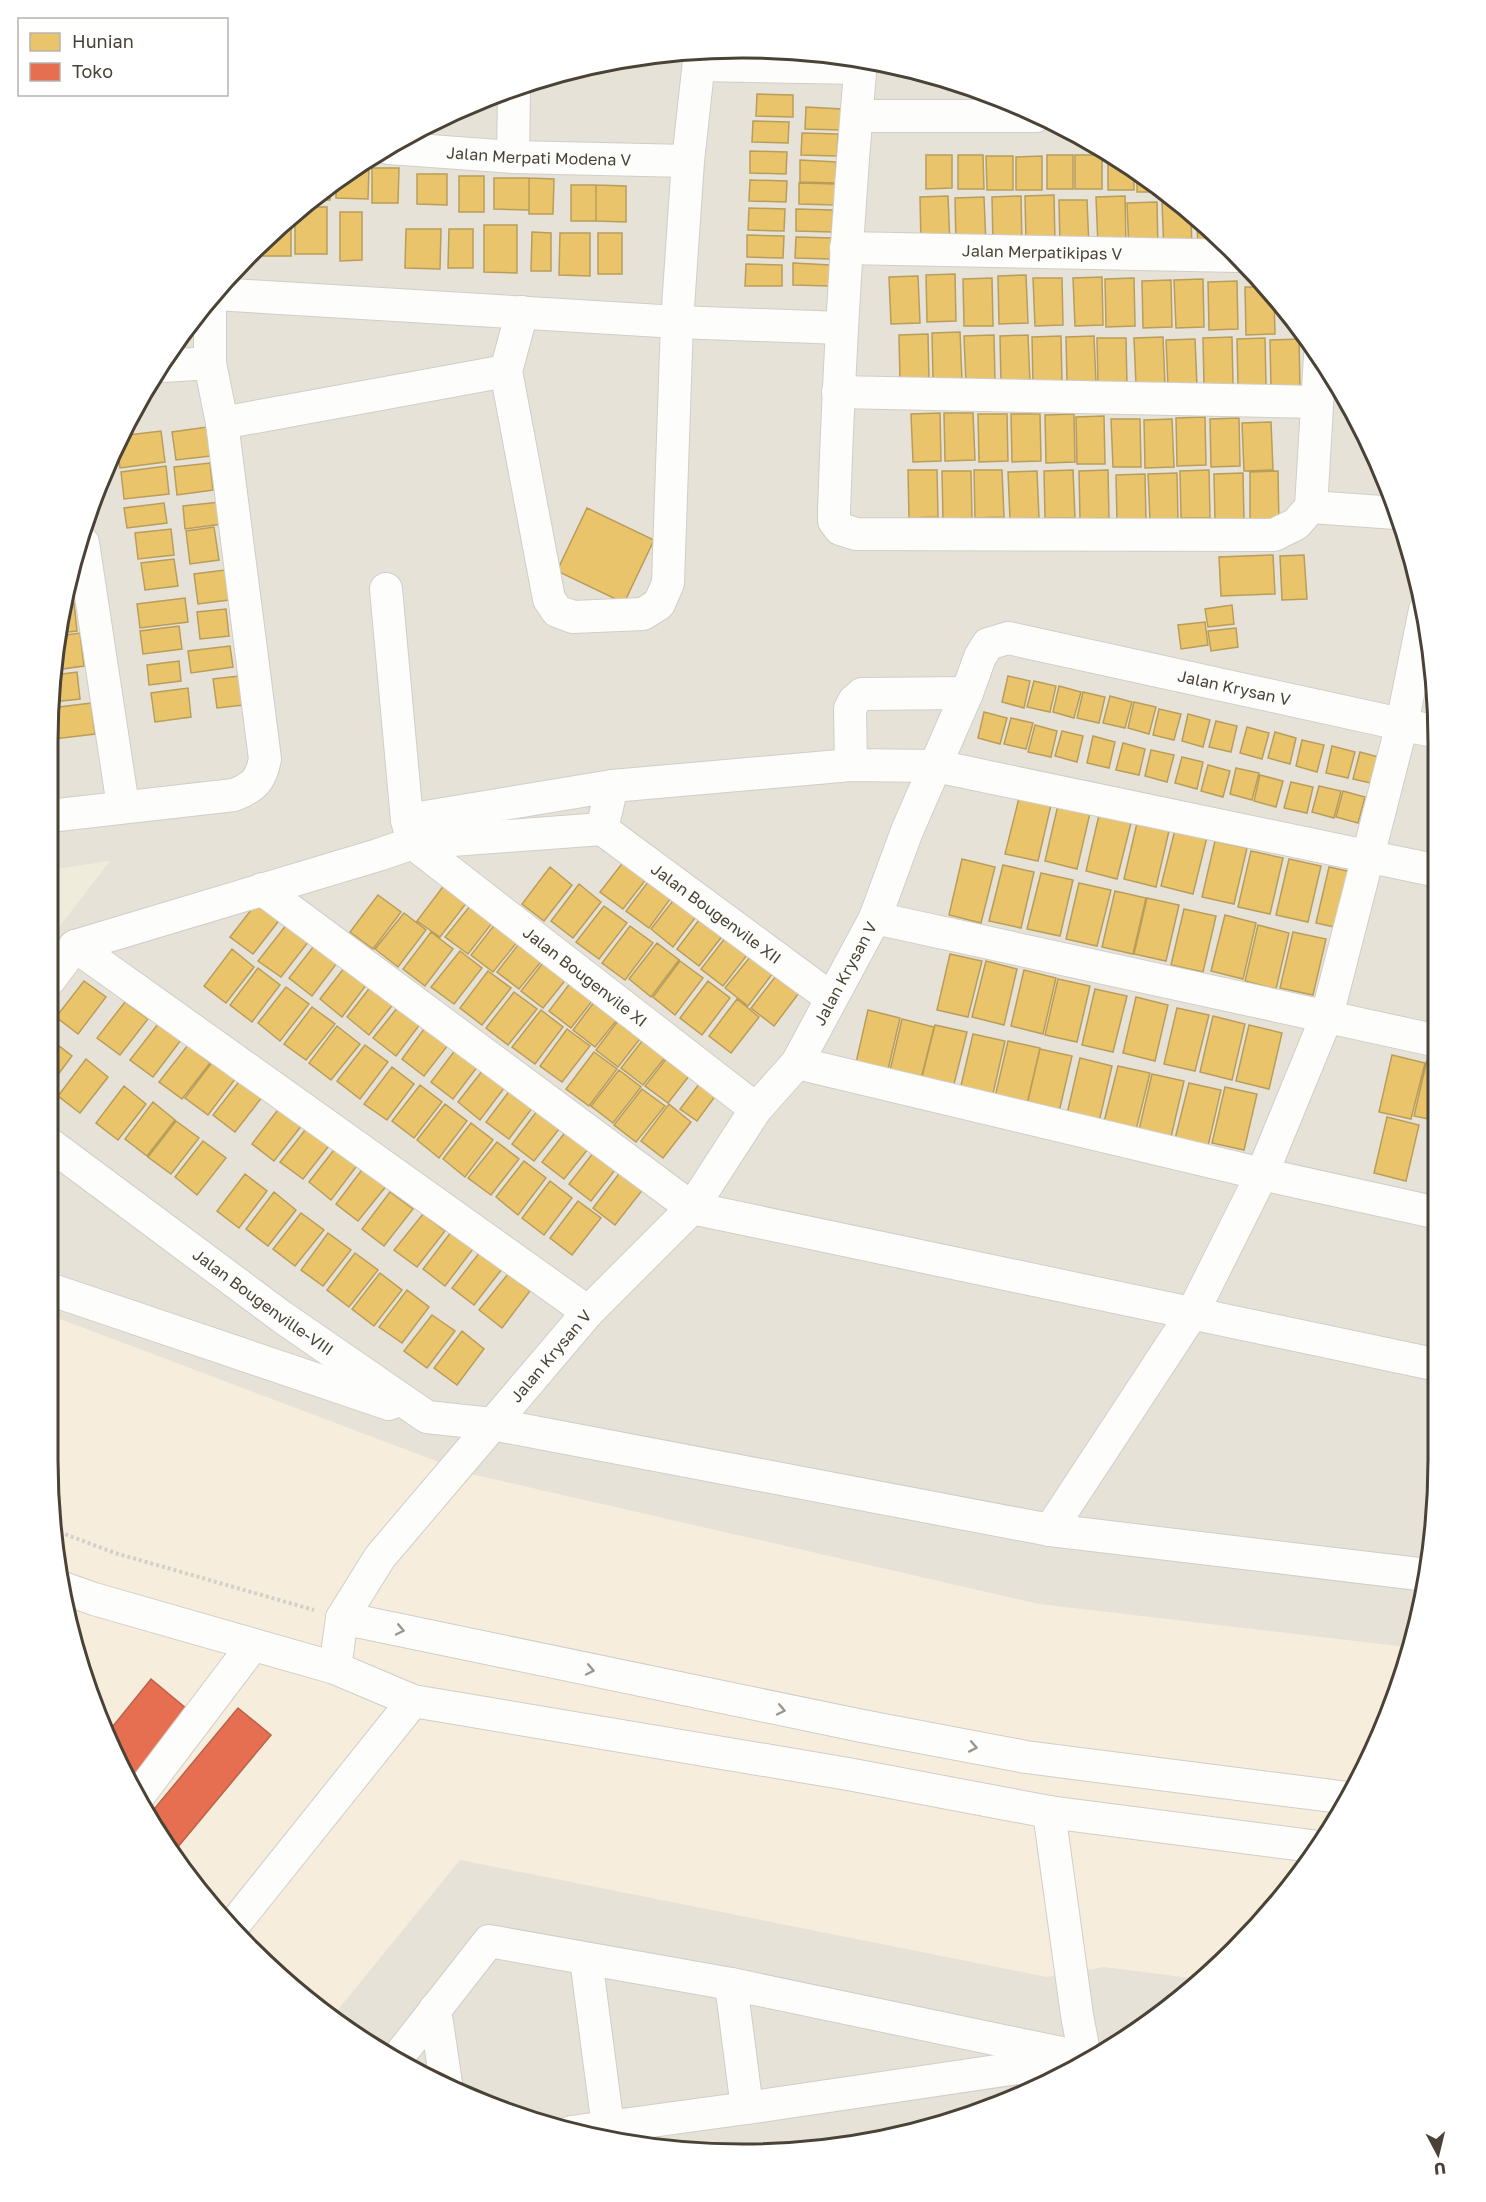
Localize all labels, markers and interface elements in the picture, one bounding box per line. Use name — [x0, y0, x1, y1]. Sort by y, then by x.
legend — [18, 18, 228, 96]
text: Hunian — [72, 30, 134, 52]
text: Toko — [72, 60, 113, 82]
street label: Jalan Merpati Modena V — [446, 142, 632, 170]
street label: Jalan Merpatikipas V — [962, 240, 1122, 264]
street label: Jalan Krysan V — [1176, 665, 1293, 710]
street label: Jalan Bougenvile XII — [647, 859, 785, 968]
street label: Jalan Krysan V — [809, 918, 881, 1029]
street label: Jalan Bougenvile XI — [519, 922, 651, 1031]
street label: Jalan Bougenville-VIII — [189, 1244, 338, 1360]
street label: Jalan Krysan V — [506, 1306, 596, 1406]
one-way arrow — [394, 1623, 404, 1636]
one-way arrow — [585, 1663, 595, 1676]
one-way arrow — [776, 1703, 786, 1716]
one-way arrow — [967, 1740, 977, 1753]
north arrow — [1408, 2124, 1468, 2184]
text: U — [1433, 2158, 1447, 2180]

